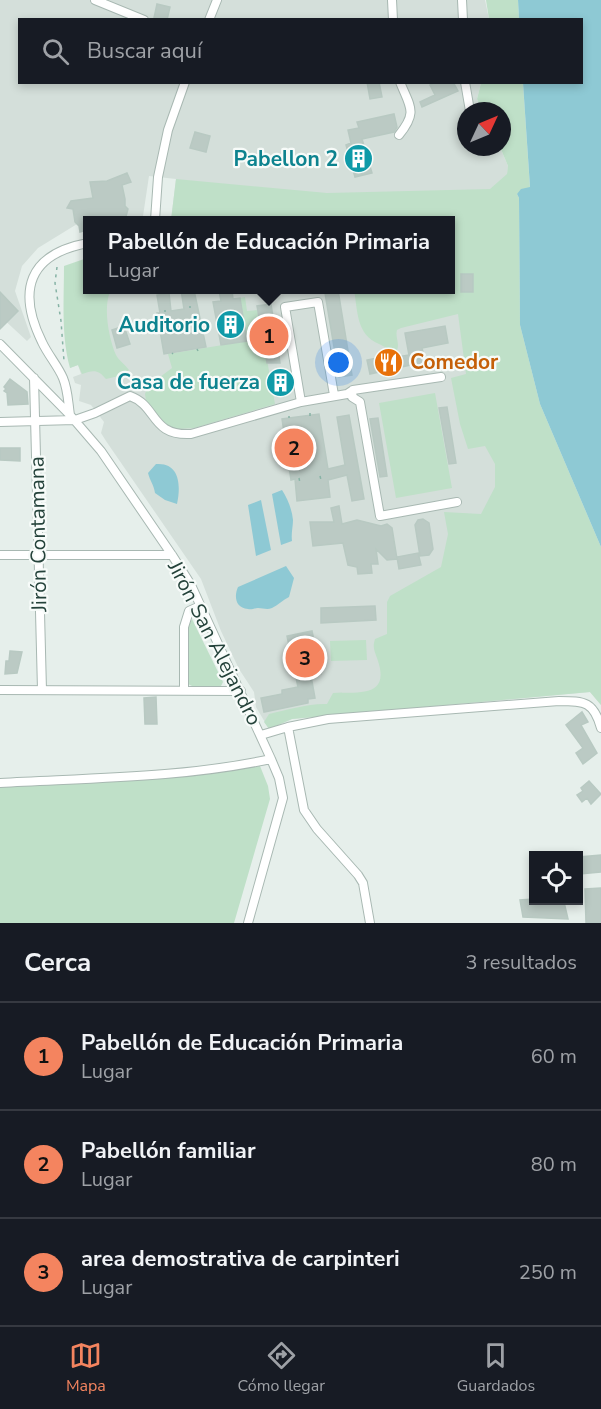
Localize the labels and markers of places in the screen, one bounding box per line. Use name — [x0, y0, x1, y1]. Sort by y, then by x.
building icon: Pabellon 2 — [343, 143, 375, 175]
place label: Pabellon 2 — [233, 145, 338, 173]
building icon: Auditorio — [215, 309, 247, 341]
place label: Auditorio — [119, 311, 210, 339]
pin: 1 — [250, 314, 288, 358]
restaurant icon: Comedor — [373, 346, 405, 378]
place label: Comedor — [410, 348, 499, 376]
building icon: Casa de fuerza — [265, 366, 297, 398]
place label: Casa de fuerza — [117, 368, 260, 396]
pin: 2 — [274, 426, 314, 470]
pin: 3 — [286, 636, 324, 680]

